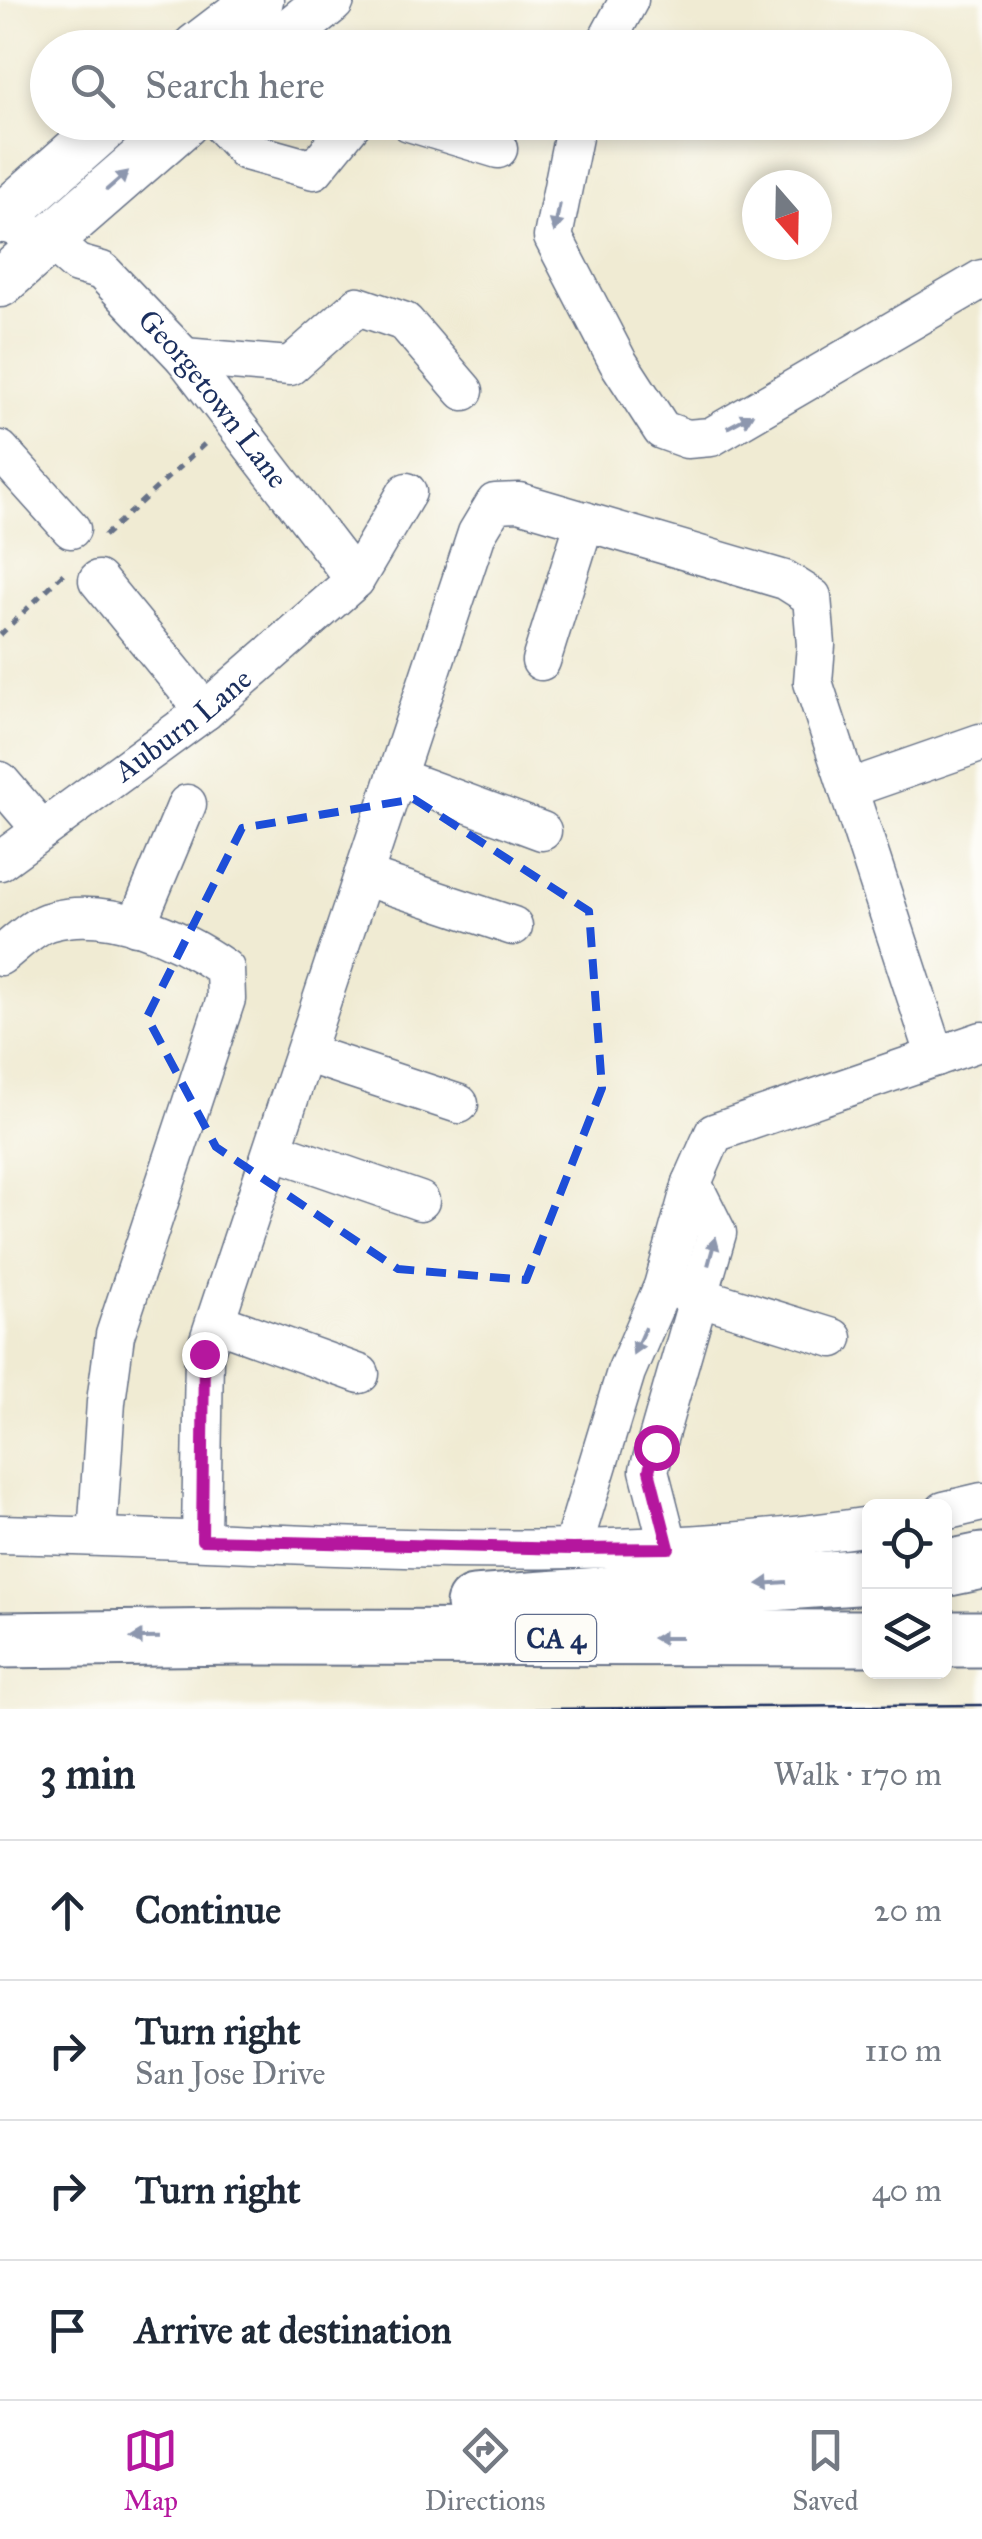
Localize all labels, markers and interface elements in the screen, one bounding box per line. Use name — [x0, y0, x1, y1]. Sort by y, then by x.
search box — [30, 30, 952, 140]
icon: search — [65, 58, 120, 113]
text: Search here — [145, 62, 325, 108]
one-way arrow — [104, 170, 129, 192]
north arrow — [742, 170, 832, 260]
one-way arrow — [548, 203, 564, 234]
street label: Georgetown Lane — [130, 302, 296, 495]
one-way arrow — [726, 413, 754, 431]
street label: Auburn Lane — [106, 661, 259, 790]
one-way arrow — [704, 1235, 720, 1266]
one-way arrow — [631, 1326, 647, 1356]
route end — [182, 1332, 228, 1378]
route start — [634, 1425, 680, 1471]
map controls — [862, 1499, 952, 1679]
button: locate — [862, 1499, 952, 1589]
one-way arrow — [756, 1575, 788, 1591]
button: layers — [862, 1589, 952, 1679]
road number: CA 4 — [516, 1615, 596, 1661]
one-way arrow — [129, 1630, 161, 1646]
one-way arrow — [651, 1630, 683, 1646]
text: 3 min — [40, 1748, 135, 1800]
text: Walk · 170 m — [773, 1755, 942, 1794]
icon: ahead — [40, 1883, 95, 1938]
text: Continue — [135, 1887, 281, 1933]
text: 20 m — [874, 1891, 942, 1930]
text: Turn right — [135, 2008, 301, 2054]
icon: right — [40, 2023, 95, 2078]
text: 110 m — [864, 2031, 942, 2070]
text: San Jose Drive — [135, 2054, 326, 2093]
icon: right — [40, 2163, 95, 2218]
text: Turn right — [135, 2167, 301, 2213]
text: 40 m — [872, 2171, 942, 2210]
icon: arrive — [40, 2303, 95, 2358]
text: Arrive at destination — [135, 2307, 452, 2353]
tab: Map — [123, 2423, 178, 2518]
tab: Directions — [425, 2423, 546, 2518]
tab: Saved — [792, 2423, 859, 2518]

